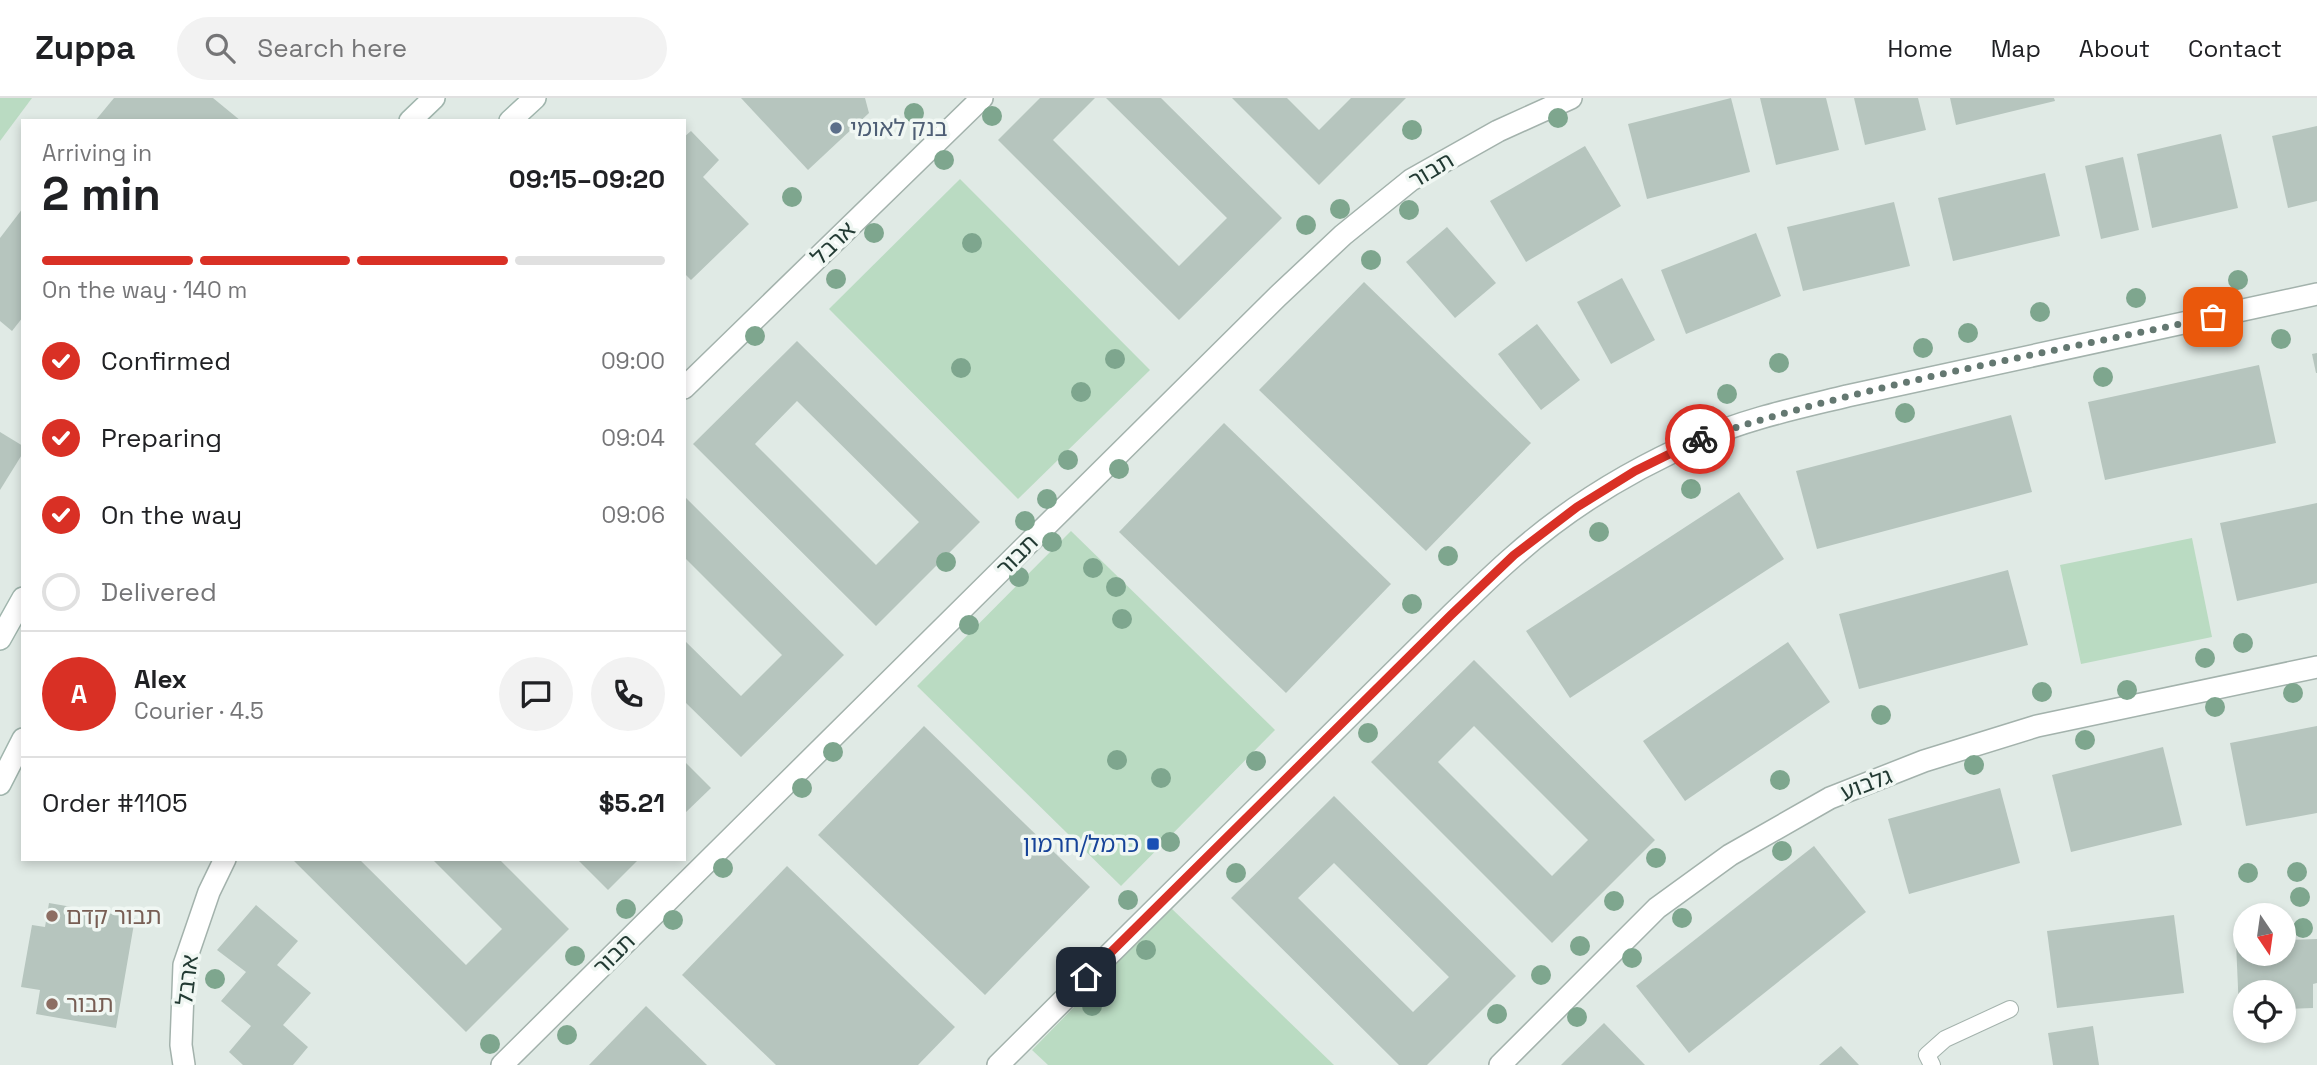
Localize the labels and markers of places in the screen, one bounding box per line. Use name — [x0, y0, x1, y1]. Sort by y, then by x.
place label: בנק לאומי — [850, 113, 948, 143]
marker: בנק לאומי — [828, 120, 844, 136]
pin — [2183, 287, 2243, 347]
place label: כרמל/חרמון — [1023, 829, 1139, 859]
marker: כרמל/חרמון — [1145, 836, 1161, 852]
place label: תבור קדם — [66, 901, 162, 931]
marker: תבור קדם — [44, 908, 60, 924]
pin — [1056, 947, 1116, 1007]
place label: תבור — [66, 989, 114, 1019]
marker: תבור — [44, 996, 60, 1012]

